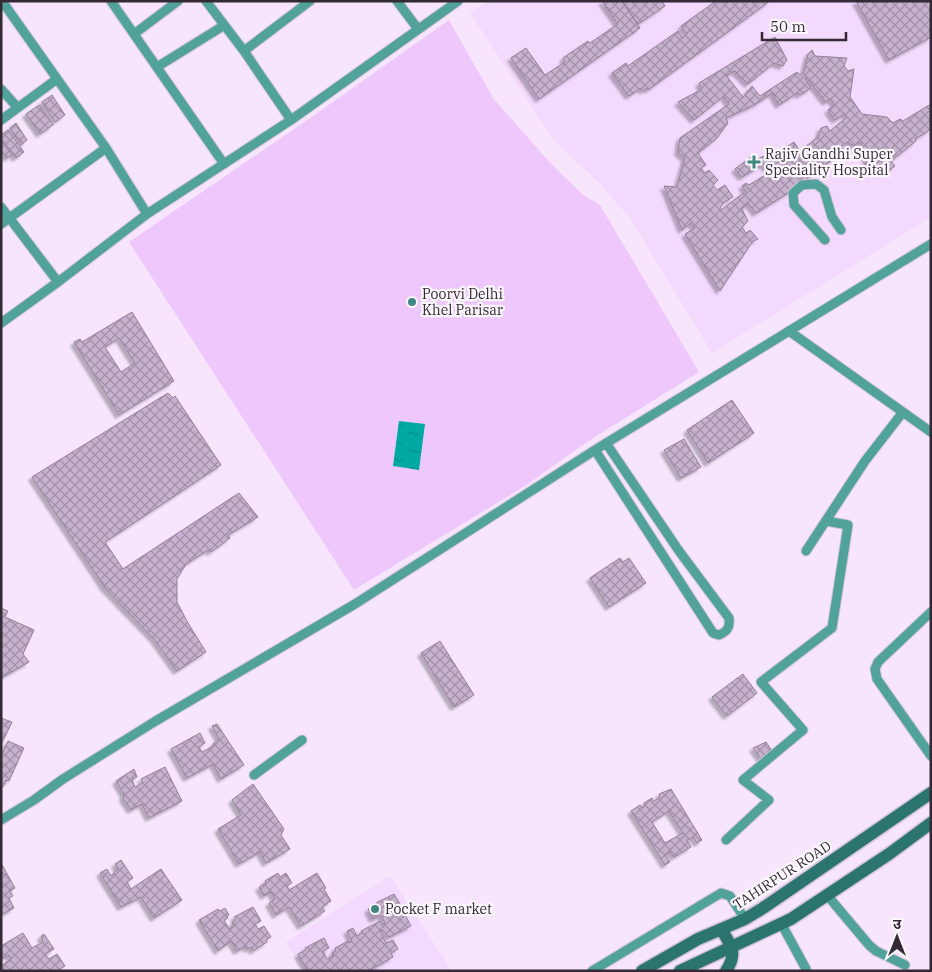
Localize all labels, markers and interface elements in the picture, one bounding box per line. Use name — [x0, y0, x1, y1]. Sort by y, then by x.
scale bar — [762, 10, 846, 42]
text: 50 m — [770, 17, 806, 36]
place label: Rajiv Gandhi Super Speciality Hospital — [765, 145, 893, 179]
marker: Rajiv Gandhi Super Speciality Hospital — [747, 155, 761, 169]
place label: Poorvi Delhi Khel Parisar — [422, 285, 504, 319]
marker: Poorvi Delhi Khel Parisar — [406, 296, 418, 308]
street label: TAHIRPUR ROAD — [730, 837, 835, 913]
place label: Pocket F market — [385, 900, 492, 918]
marker: Pocket F market — [369, 903, 381, 915]
north arrow — [872, 912, 922, 962]
text: उ — [893, 915, 902, 933]

